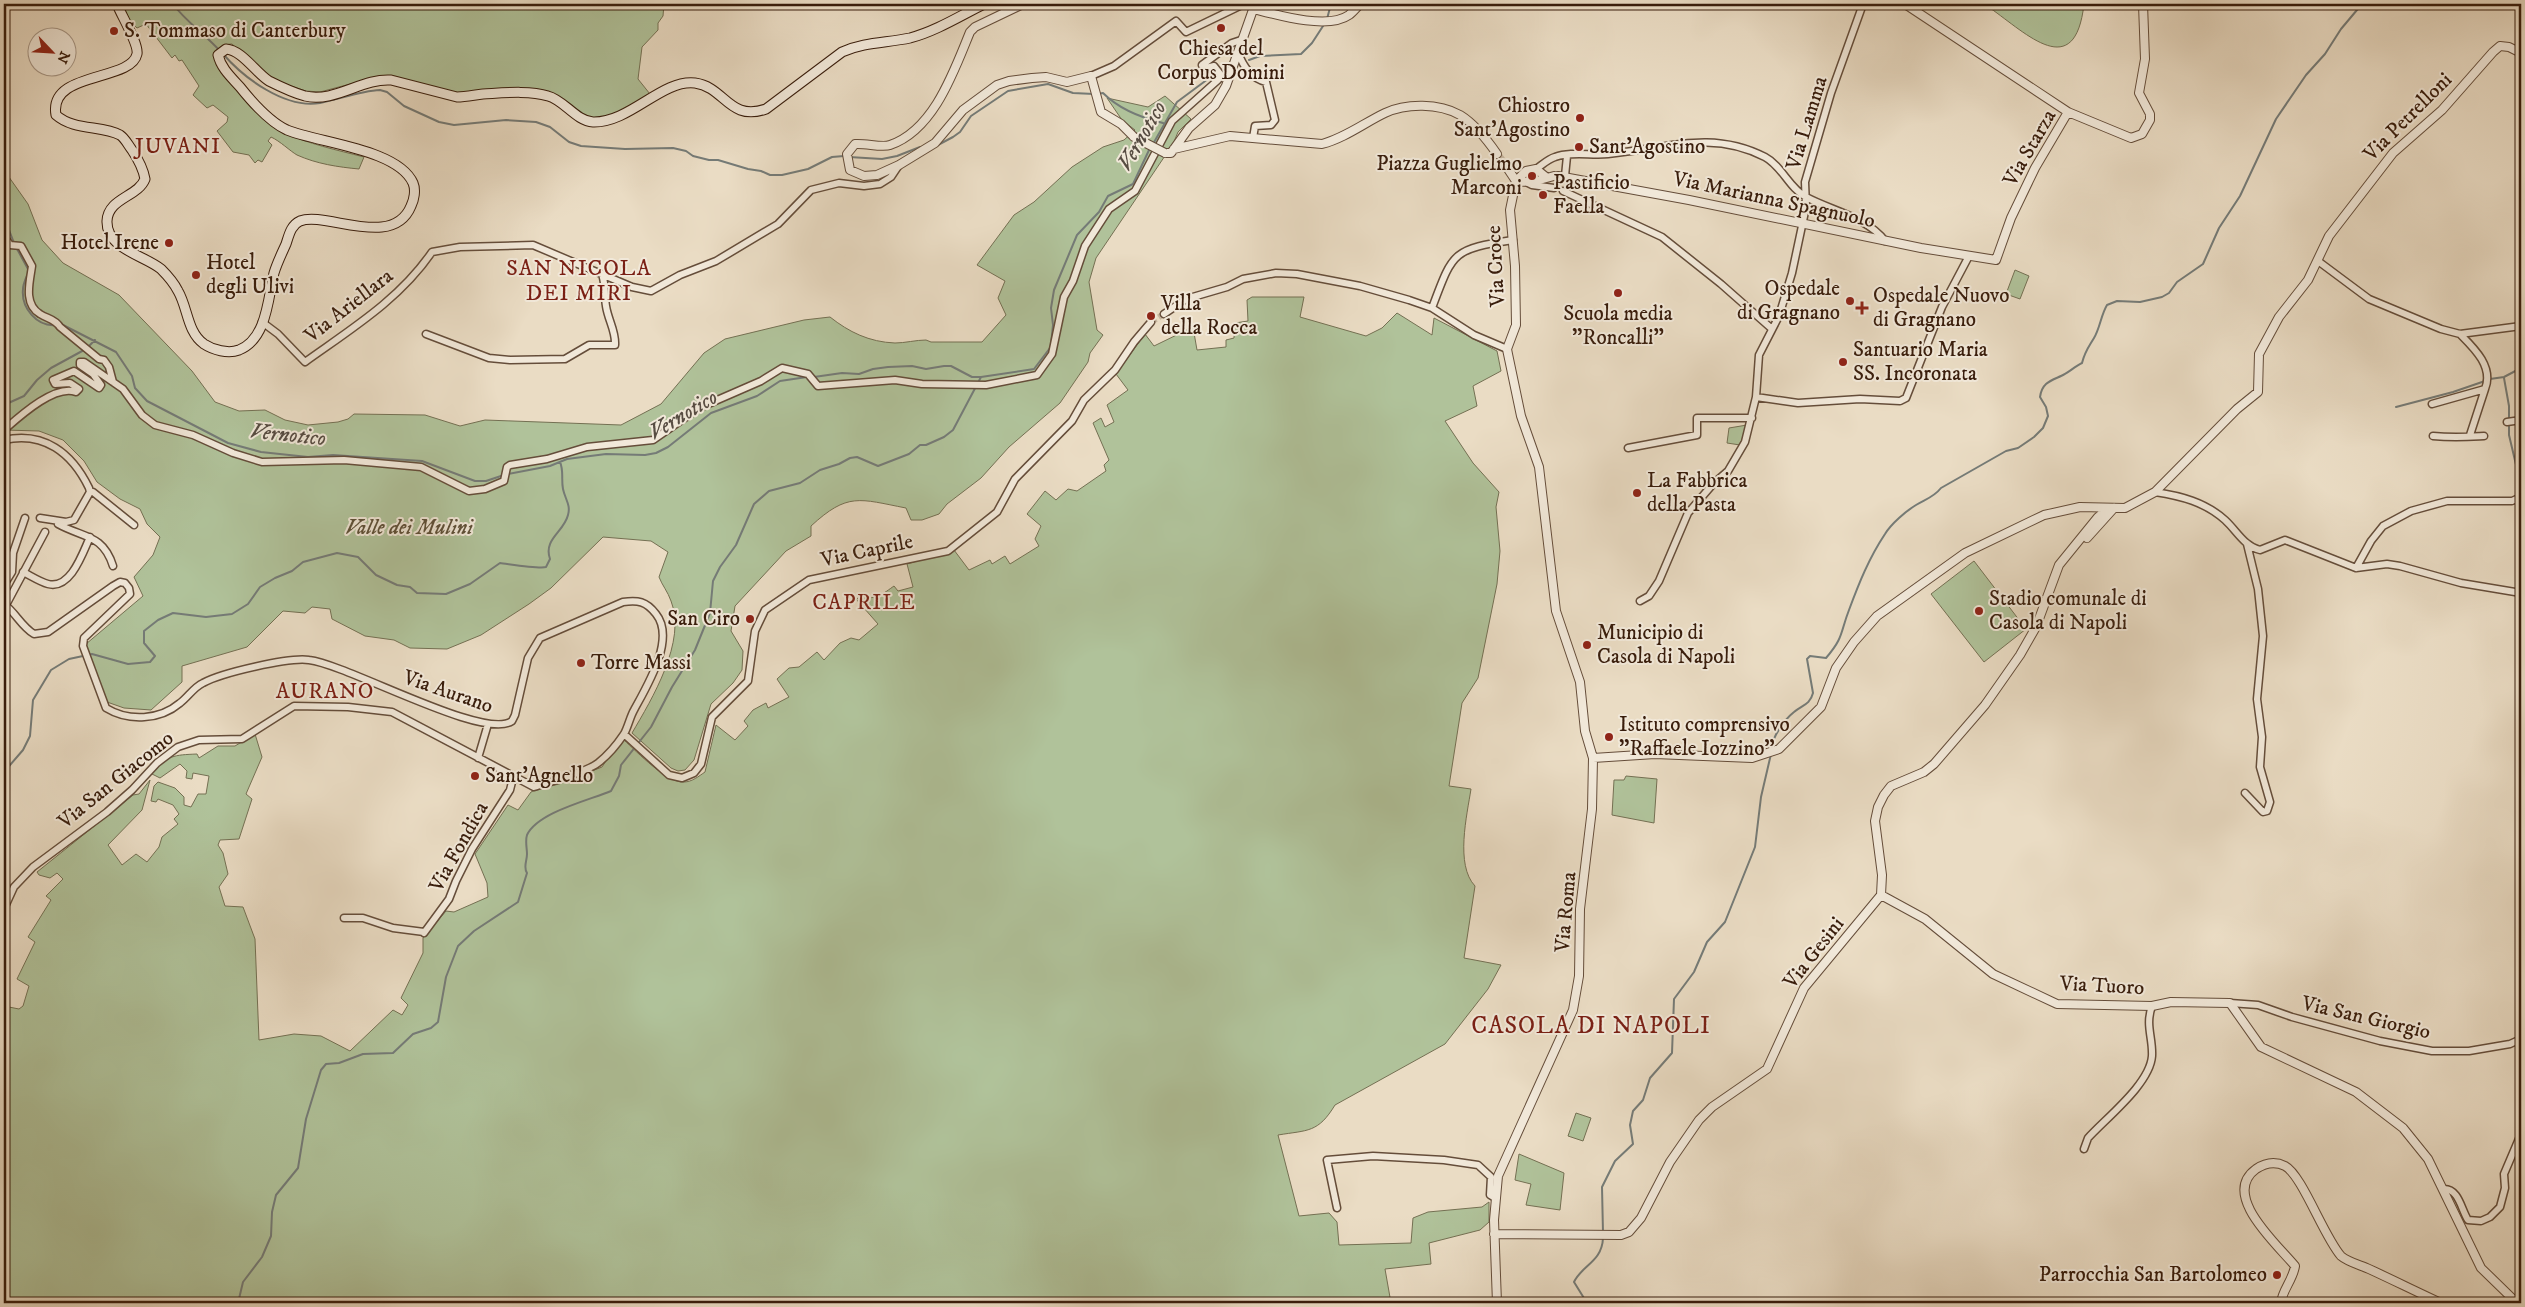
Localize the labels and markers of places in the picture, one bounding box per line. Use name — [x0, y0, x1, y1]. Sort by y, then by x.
place label: S. Tommaso di Canterbury — [124, 18, 347, 44]
marker: Chiesa del Corpus Domini — [1215, 22, 1227, 34]
marker: S. Tommaso di Canterbury — [108, 25, 120, 37]
place label: Chiesa del Corpus Domini — [1157, 36, 1285, 86]
place label: Chiostro Sant'Agostino — [1454, 93, 1570, 143]
marker: Chiostro Sant'Agostino — [1574, 112, 1586, 124]
place label: Sant'Agostino — [1589, 134, 1705, 160]
marker: Sant'Agostino — [1573, 141, 1585, 153]
place label: Piazza Guglielmo Marconi — [1376, 151, 1522, 201]
marker: Piazza Guglielmo Marconi — [1526, 170, 1538, 182]
place label: Pastificio Faella — [1553, 170, 1630, 220]
marker: Pastificio Faella — [1537, 189, 1549, 201]
place label: Hotel Irene — [60, 230, 159, 256]
marker: Hotel Irene — [163, 237, 175, 249]
place label: Hotel degli Ulivi — [206, 250, 294, 300]
marker: Hotel degli Ulivi — [190, 269, 202, 281]
place label: Ospedale di Gragnano — [1737, 276, 1840, 326]
place label: Ospedale Nuovo di Gragnano — [1873, 283, 2009, 333]
marker: Scuola media "Roncalli" — [1612, 287, 1624, 299]
place label: Villa della Rocca — [1160, 291, 1257, 341]
marker: Ospedale di Gragnano — [1844, 295, 1856, 307]
place label: Scuola media "Roncalli" — [1563, 301, 1673, 351]
marker: Ospedale Nuovo di Gragnano — [1855, 301, 1869, 315]
marker: Villa della Rocca — [1145, 310, 1157, 322]
place label: Santuario Maria SS. Incoronata — [1853, 337, 1988, 387]
marker: Santuario Maria SS. Incoronata — [1837, 356, 1849, 368]
place label: La Fabbrica della Pasta — [1647, 468, 1748, 518]
marker: La Fabbrica della Pasta — [1631, 487, 1643, 499]
place label: Stadio comunale di Casola di Napoli — [1989, 586, 2147, 636]
marker: Stadio comunale di Casola di Napoli — [1973, 605, 1985, 617]
place label: San Ciro — [667, 606, 740, 632]
marker: San Ciro — [744, 613, 756, 625]
place label: Municipio di Casola di Napoli — [1597, 620, 1735, 670]
marker: Municipio di Casola di Napoli — [1581, 639, 1593, 651]
place label: Torre Massi — [591, 650, 691, 676]
marker: Torre Massi — [575, 657, 587, 669]
place label: Istituto comprensivo "Raffaele Iozzino" — [1619, 712, 1790, 762]
marker: Istituto comprensivo "Raffaele Iozzino" — [1603, 731, 1615, 743]
place label: Sant'Agnello — [485, 763, 593, 789]
marker: Sant'Agnello — [469, 770, 481, 782]
place label: Parrocchia San Bartolomeo — [2039, 1262, 2267, 1288]
marker: Parrocchia San Bartolomeo — [2271, 1269, 2283, 1281]

